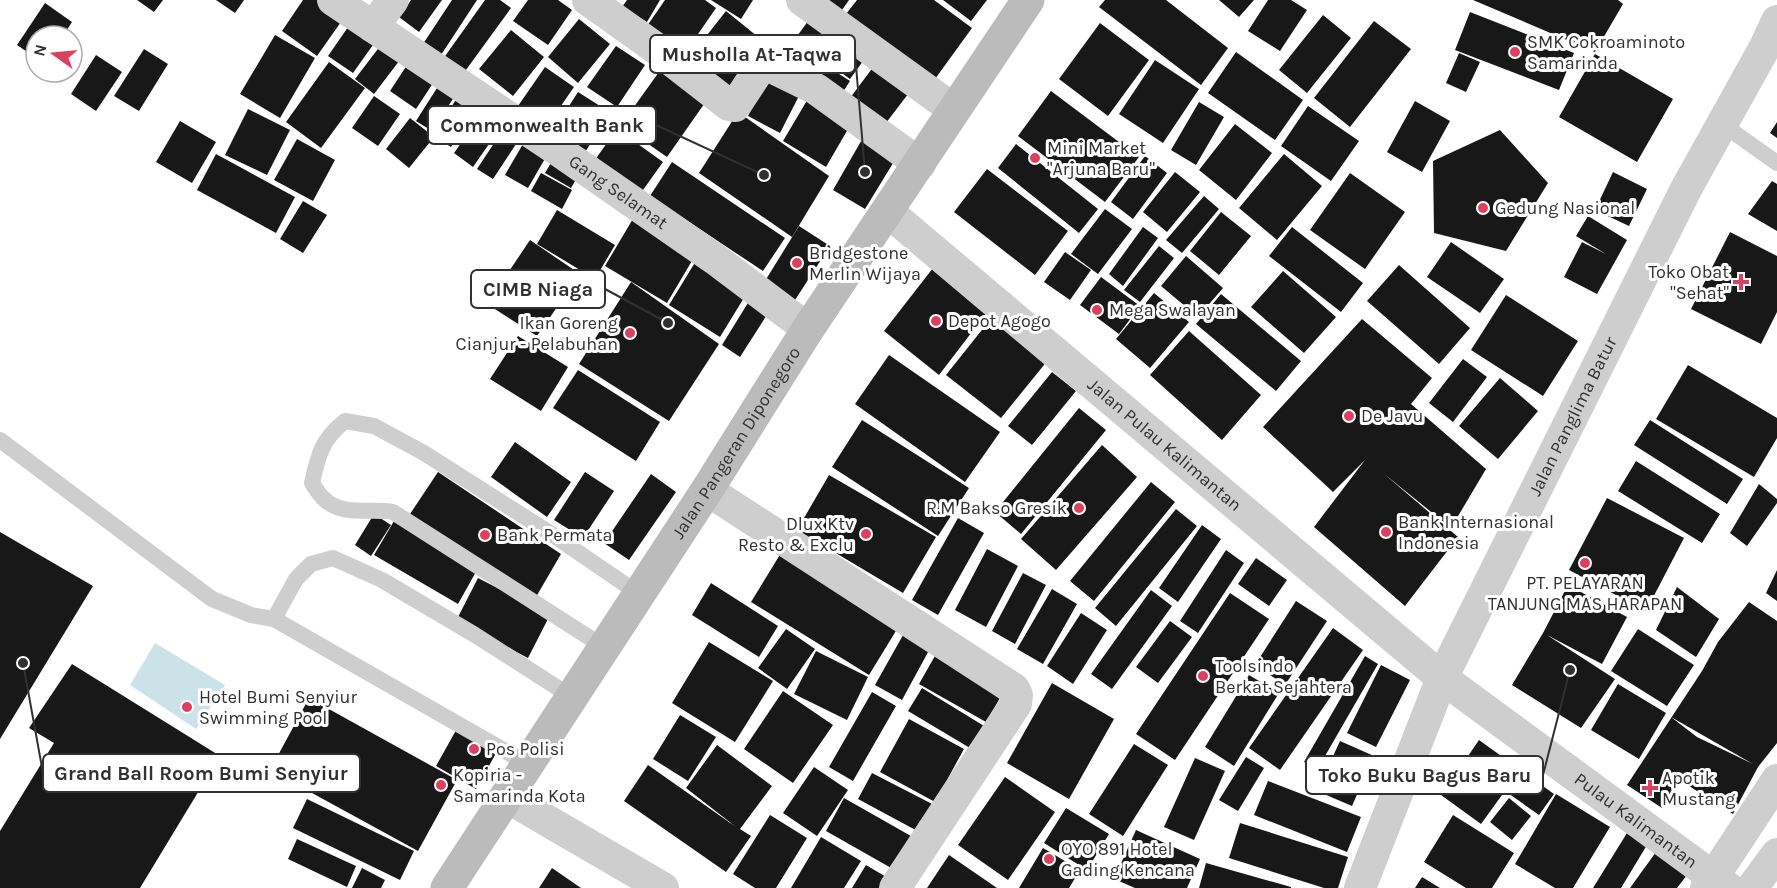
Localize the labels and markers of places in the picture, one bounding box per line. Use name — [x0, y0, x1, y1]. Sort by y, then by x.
place label: SMK Cokroaminoto Samarinda — [1527, 31, 1685, 74]
callout: Musholla At-Taqwa — [650, 35, 855, 73]
marker: SMK Cokroaminoto Samarinda — [1508, 45, 1522, 59]
callout: Commonwealth Bank — [428, 106, 656, 144]
place label: Mini Market "Arjuna Baru" — [1047, 137, 1155, 180]
marker: Mini Market "Arjuna Baru" — [1028, 151, 1042, 165]
place label: Gedung Nasional — [1495, 197, 1635, 219]
marker: Gedung Nasional — [1476, 201, 1490, 215]
place label: Bridgestone Merlin Wijaya — [809, 242, 921, 285]
marker: Bridgestone Merlin Wijaya — [790, 256, 804, 270]
place label: Toko Obat "Sehat" — [1648, 261, 1729, 304]
callout: CIMB Niaga — [471, 270, 605, 308]
marker: Toko Obat "Sehat" — [1734, 275, 1748, 289]
place label: Mega Swalayan — [1109, 299, 1236, 321]
marker: Mega Swalayan — [1090, 303, 1104, 317]
place label: Depot Agogo — [948, 310, 1051, 332]
place label: Ikan Goreng Cianjur - Pelabuhan — [456, 312, 618, 355]
marker: Depot Agogo — [929, 314, 943, 328]
marker: Ikan Goreng Cianjur - Pelabuhan — [623, 326, 637, 340]
place label: De Javu — [1361, 405, 1424, 427]
marker: De Javu — [1342, 409, 1356, 423]
place label: R.M Bakso Gresik — [926, 497, 1067, 519]
marker: R.M Bakso Gresik — [1072, 501, 1086, 515]
place label: Bank Internasional Indonesia — [1398, 511, 1554, 554]
place label: Dlux Ktv Resto & Exclu — [738, 513, 854, 556]
place label: Bank Permata — [497, 524, 613, 546]
marker: Bank Internasional Indonesia — [1379, 525, 1393, 539]
marker: Dlux Ktv Resto & Exclu — [859, 527, 873, 541]
marker: Bank Permata — [478, 528, 492, 542]
marker: PT. PELAYARAN TANJUNG MAS HARAPAN — [1578, 556, 1592, 570]
place label: PT. PELAYARAN TANJUNG MAS HARAPAN — [1488, 572, 1682, 615]
place label: Toolsindo Berkat Sejahtera — [1215, 655, 1352, 698]
marker: Toolsindo Berkat Sejahtera — [1196, 669, 1210, 683]
place label: Hotel Bumi Senyiur Swimming Pool — [199, 686, 357, 729]
marker: Hotel Bumi Senyiur Swimming Pool — [180, 700, 194, 714]
place label: Pos Polisi — [486, 738, 565, 760]
marker: Pos Polisi — [467, 742, 481, 756]
callout: Grand Ball Room Bumi Senyiur — [43, 754, 360, 792]
callout: Toko Buku Bagus Baru — [1306, 756, 1543, 794]
place label: Kopiria - Samarinda Kota — [453, 764, 586, 807]
place label: Apotik Mustang — [1662, 767, 1735, 810]
marker: Kopiria - Samarinda Kota — [434, 778, 448, 792]
marker: Apotik Mustang — [1643, 781, 1657, 795]
place label: OYO 891 Hotel Gading Kencana — [1061, 838, 1195, 881]
marker: OYO 891 Hotel Gading Kencana — [1042, 852, 1056, 866]

